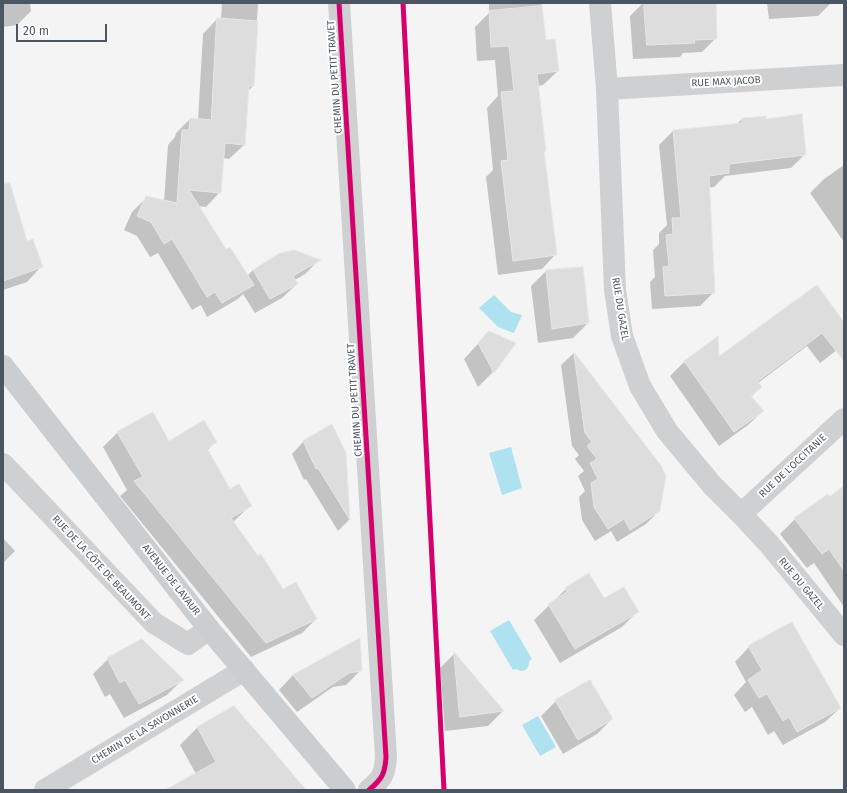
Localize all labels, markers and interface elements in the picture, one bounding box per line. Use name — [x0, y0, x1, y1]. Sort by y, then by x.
scale bar — [18, 16, 109, 42]
street label: CHEMIN DU PETIT TRAVET — [325, 20, 345, 134]
text: 20 m — [23, 24, 49, 38]
street label: RUE MAX JACOB — [691, 74, 761, 90]
street label: RUE DU GAZEL — [609, 277, 631, 341]
street label: CHEMIN DU PETIT TRAVET — [345, 343, 365, 457]
street label: RUE DE L'OCCITANIE — [757, 432, 829, 500]
street label: RUE DE LA CÔTE DE BEAUMONT — [49, 513, 153, 623]
street label: AVENUE DE LAVAUR — [140, 542, 202, 618]
street label: RUE DU GAZEL — [776, 556, 826, 612]
street label: CHEMIN DE LA SAVONNERIE — [89, 693, 201, 767]

